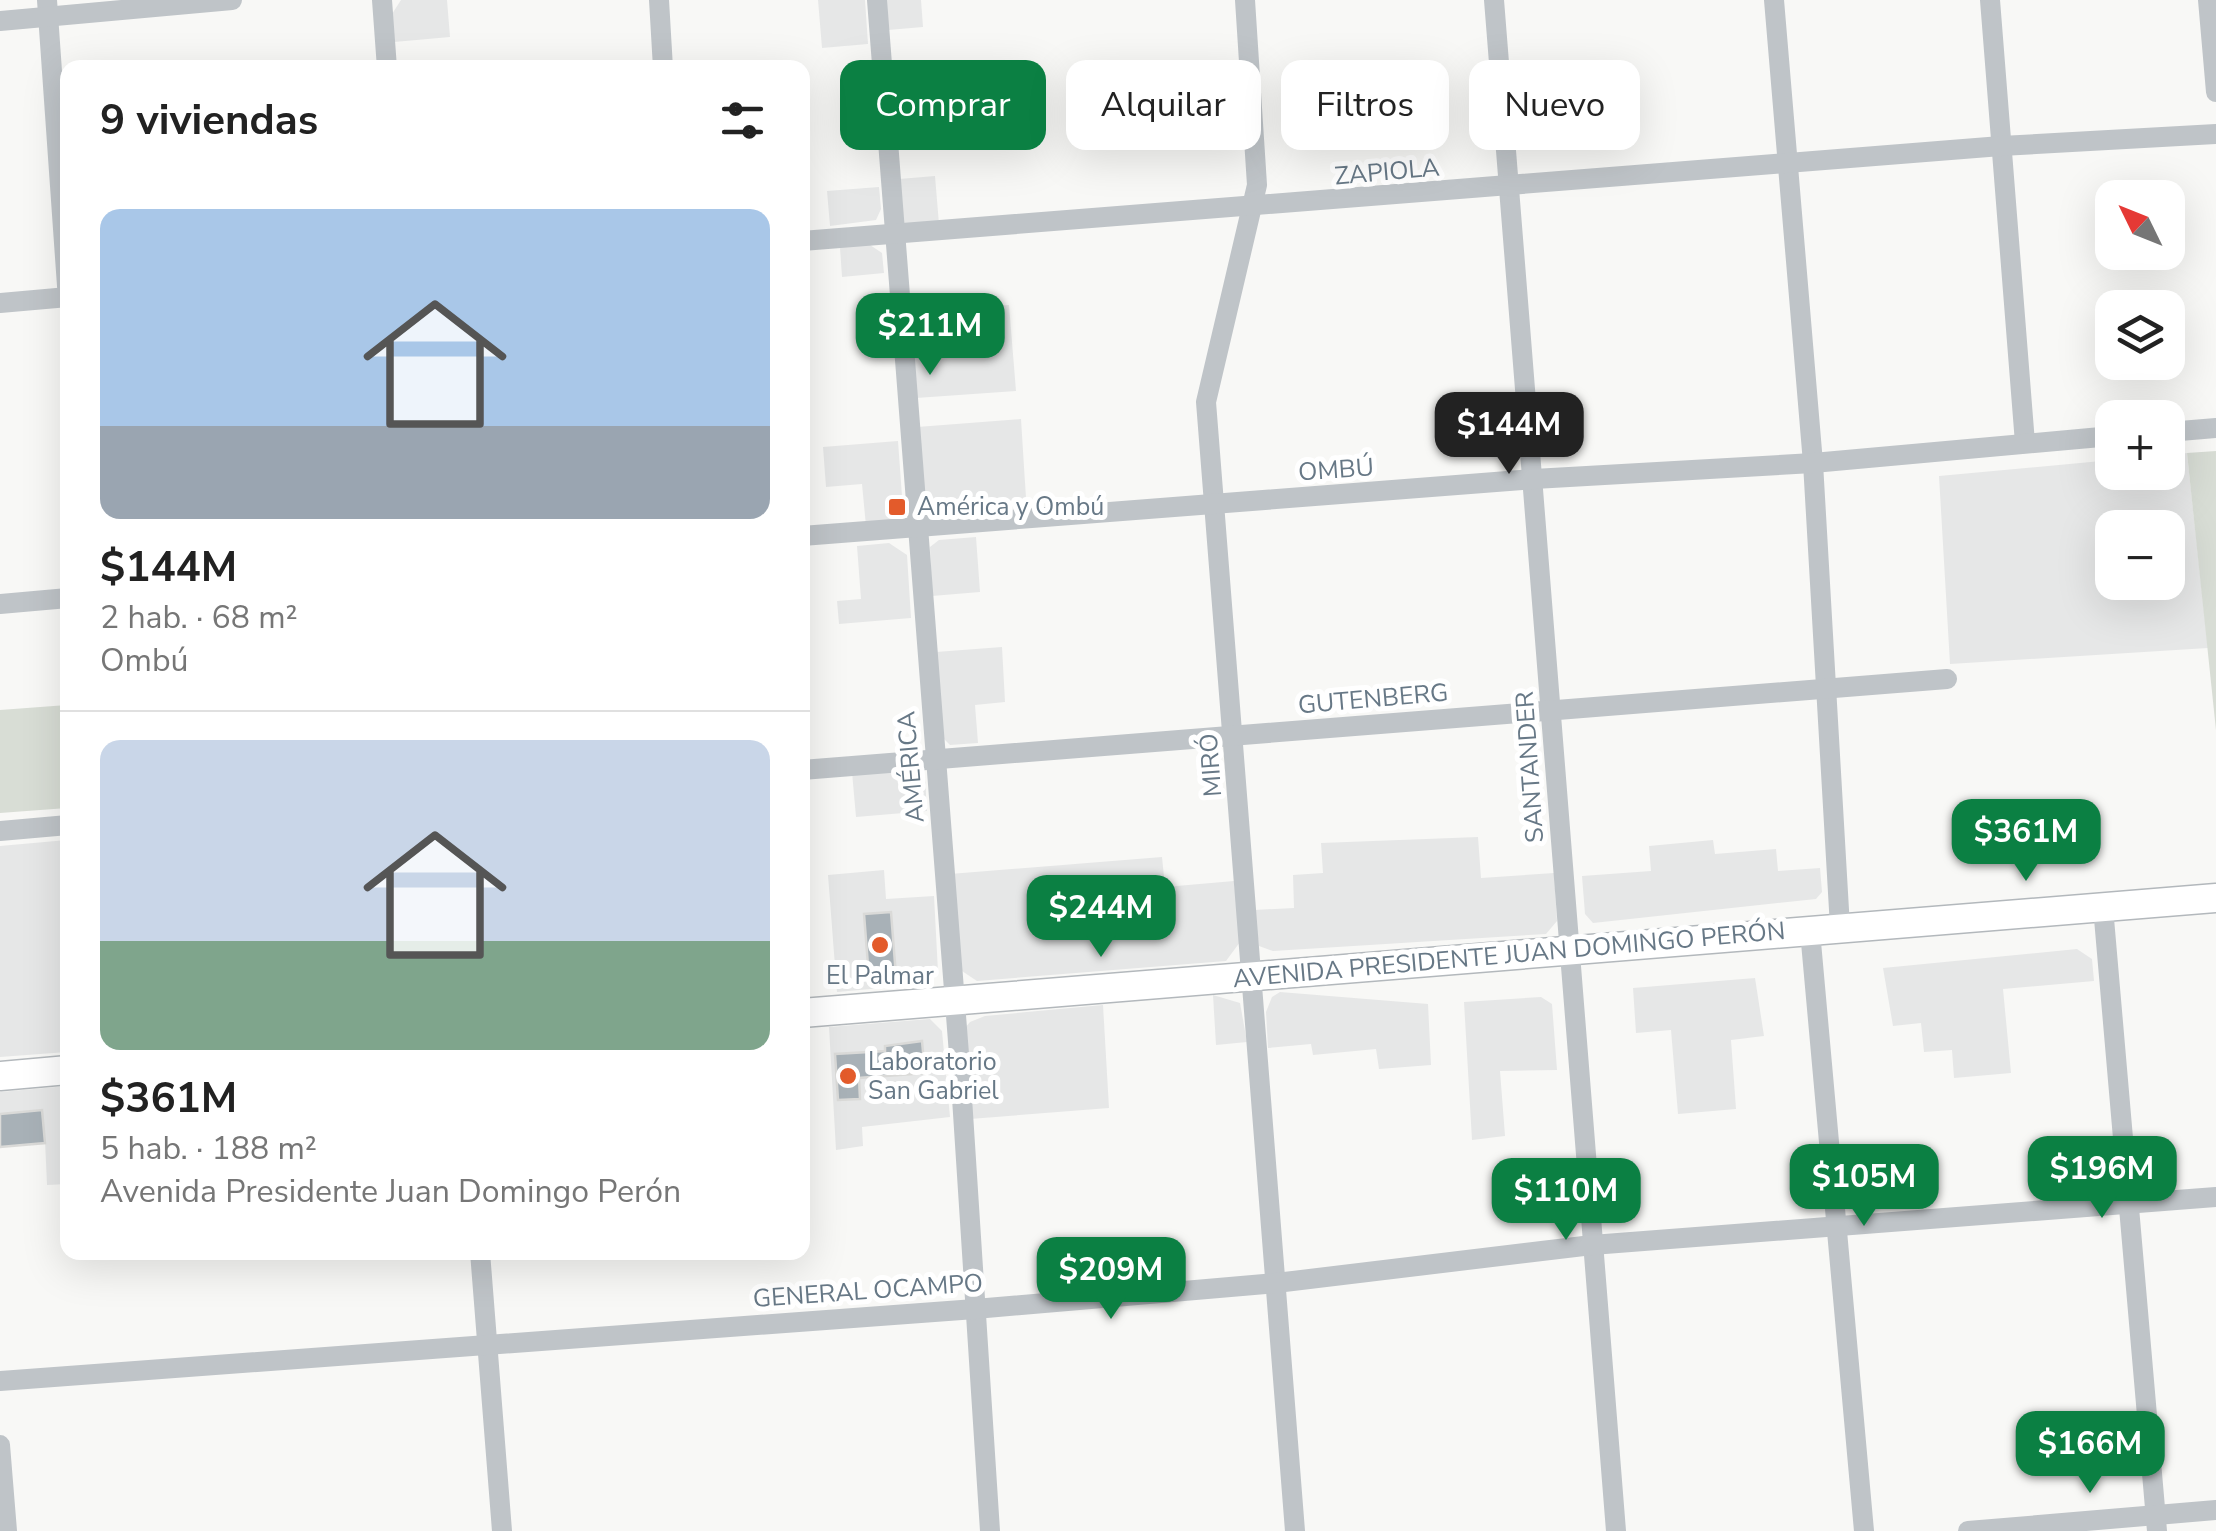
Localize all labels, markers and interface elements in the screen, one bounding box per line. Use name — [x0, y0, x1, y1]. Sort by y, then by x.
chip: Comprar — [840, 60, 1046, 150]
chip: Alquilar — [1066, 60, 1261, 150]
chip: Filtros — [1281, 60, 1449, 150]
chip: Nuevo — [1469, 60, 1640, 150]
text: 9 viviendas — [100, 92, 318, 149]
icon: filters — [715, 93, 770, 148]
street label: ZAPIOLA — [1333, 150, 1441, 194]
north arrow — [2095, 180, 2185, 270]
map controls — [2095, 180, 2185, 600]
icon: home — [345, 274, 525, 454]
button: layers — [2095, 290, 2185, 380]
pin: $211M — [860, 293, 1000, 378]
text: $211M — [878, 304, 982, 347]
pin: $144M — [1439, 392, 1579, 477]
button: + — [2095, 400, 2185, 490]
text: $144M — [1457, 403, 1561, 446]
street label: OMBÚ — [1297, 450, 1375, 490]
place label: América y Ombú — [917, 490, 1104, 524]
marker: América y Ombú — [886, 496, 908, 518]
button: − — [2095, 510, 2185, 600]
text: $144M — [100, 539, 237, 596]
text: 2 hab. · 68 m² — [100, 596, 298, 639]
text: Ombú — [100, 639, 189, 682]
street label: GUTENBERG — [1296, 675, 1450, 723]
street label: SANTANDER — [1508, 690, 1552, 844]
street label: AMÉRICA — [889, 710, 933, 824]
street label: MIRÓ — [1192, 732, 1230, 798]
pin: $361M — [1956, 799, 2096, 884]
icon: home — [345, 805, 525, 985]
text: $361M — [1974, 810, 2078, 853]
pin: $244M — [1031, 875, 1171, 960]
text: $244M — [1049, 886, 1153, 929]
street label: AVENIDA PRESIDENTE JUAN DOMINGO PERÓN — [1231, 914, 1787, 996]
marker: El Palmar — [869, 934, 891, 956]
place label: El Palmar — [826, 959, 934, 993]
place label: Laboratorio San Gabriel — [868, 1045, 999, 1108]
marker: Laboratorio San Gabriel — [837, 1065, 859, 1087]
text: $361M — [100, 1070, 237, 1127]
text: 5 hab. · 188 m² — [100, 1127, 317, 1170]
pin: $196M — [2032, 1136, 2172, 1221]
pin: $105M — [1794, 1144, 1934, 1229]
text: $196M — [2050, 1147, 2154, 1190]
text: $105M — [1812, 1155, 1916, 1198]
pin: $110M — [1496, 1158, 1636, 1243]
text: $110M — [1514, 1169, 1618, 1212]
text: Avenida Presidente Juan Domingo Perón — [100, 1170, 681, 1213]
pin: $209M — [1041, 1237, 1181, 1322]
text: $209M — [1059, 1248, 1163, 1291]
street label: GENERAL OCAMPO — [752, 1266, 984, 1316]
pin: $166M — [2020, 1411, 2160, 1496]
text: $166M — [2038, 1422, 2142, 1465]

